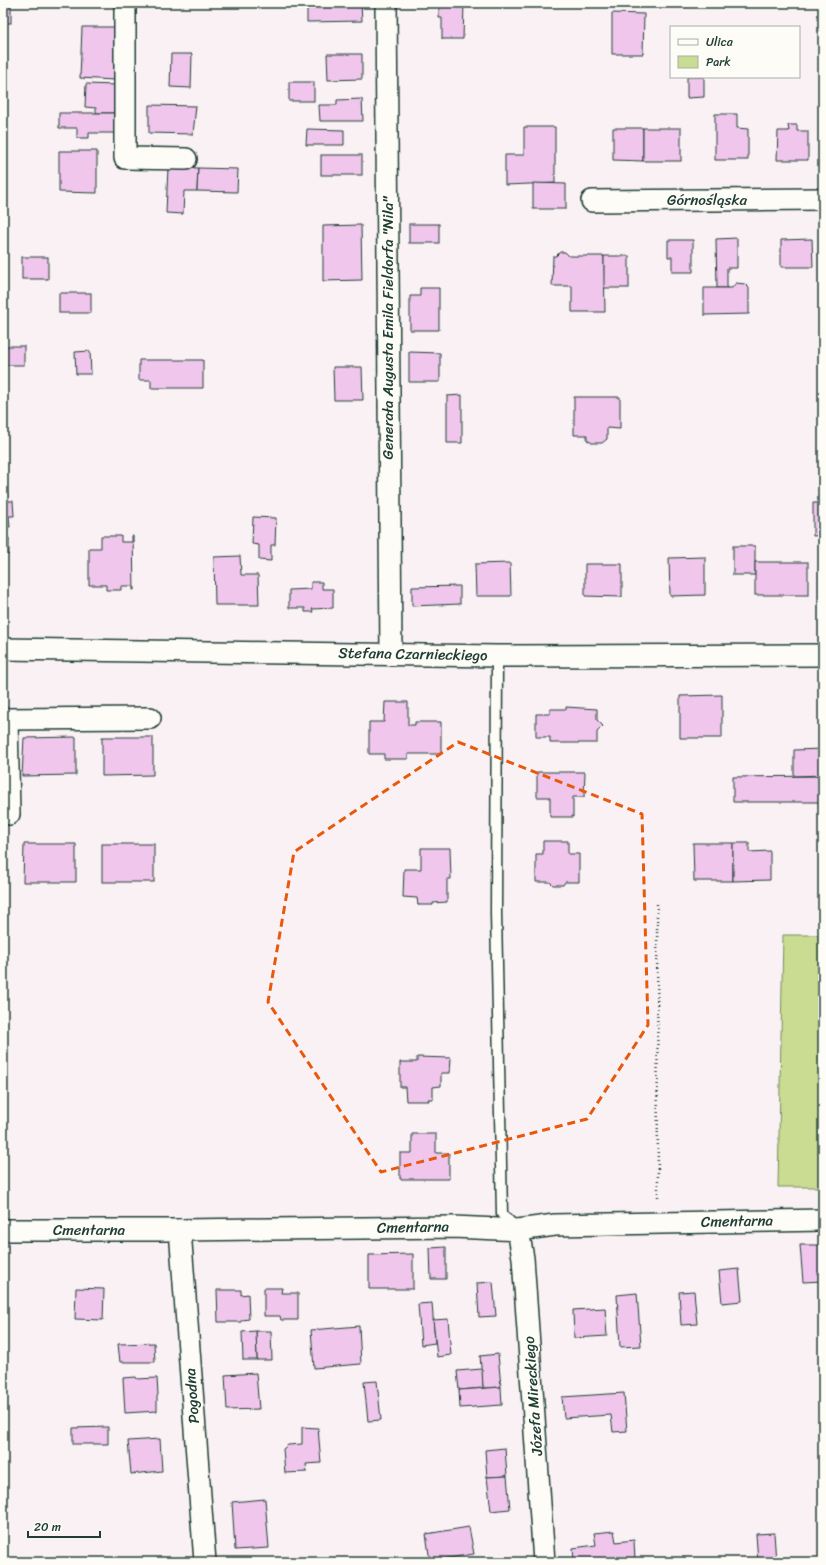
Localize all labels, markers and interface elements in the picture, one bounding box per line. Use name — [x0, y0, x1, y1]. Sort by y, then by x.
legend — [670, 26, 800, 78]
text: Ulica — [706, 31, 734, 53]
text: Park — [706, 51, 731, 73]
street label: Górnośląska — [667, 187, 747, 213]
street label: Generała Augusta Emila Fieldorfa "Nila" — [375, 196, 401, 459]
street label: Stefana Czarnieckiego — [338, 640, 488, 668]
street label: Cmentarna — [701, 1207, 774, 1235]
street label: Cmentarna — [377, 1213, 450, 1241]
street label: Cmentarna — [53, 1217, 125, 1243]
street label: Józefa Mireckiego — [516, 1335, 550, 1458]
street label: Pogodna — [177, 1367, 207, 1425]
scale bar — [28, 1513, 100, 1539]
text: 20 m — [34, 1516, 61, 1538]

